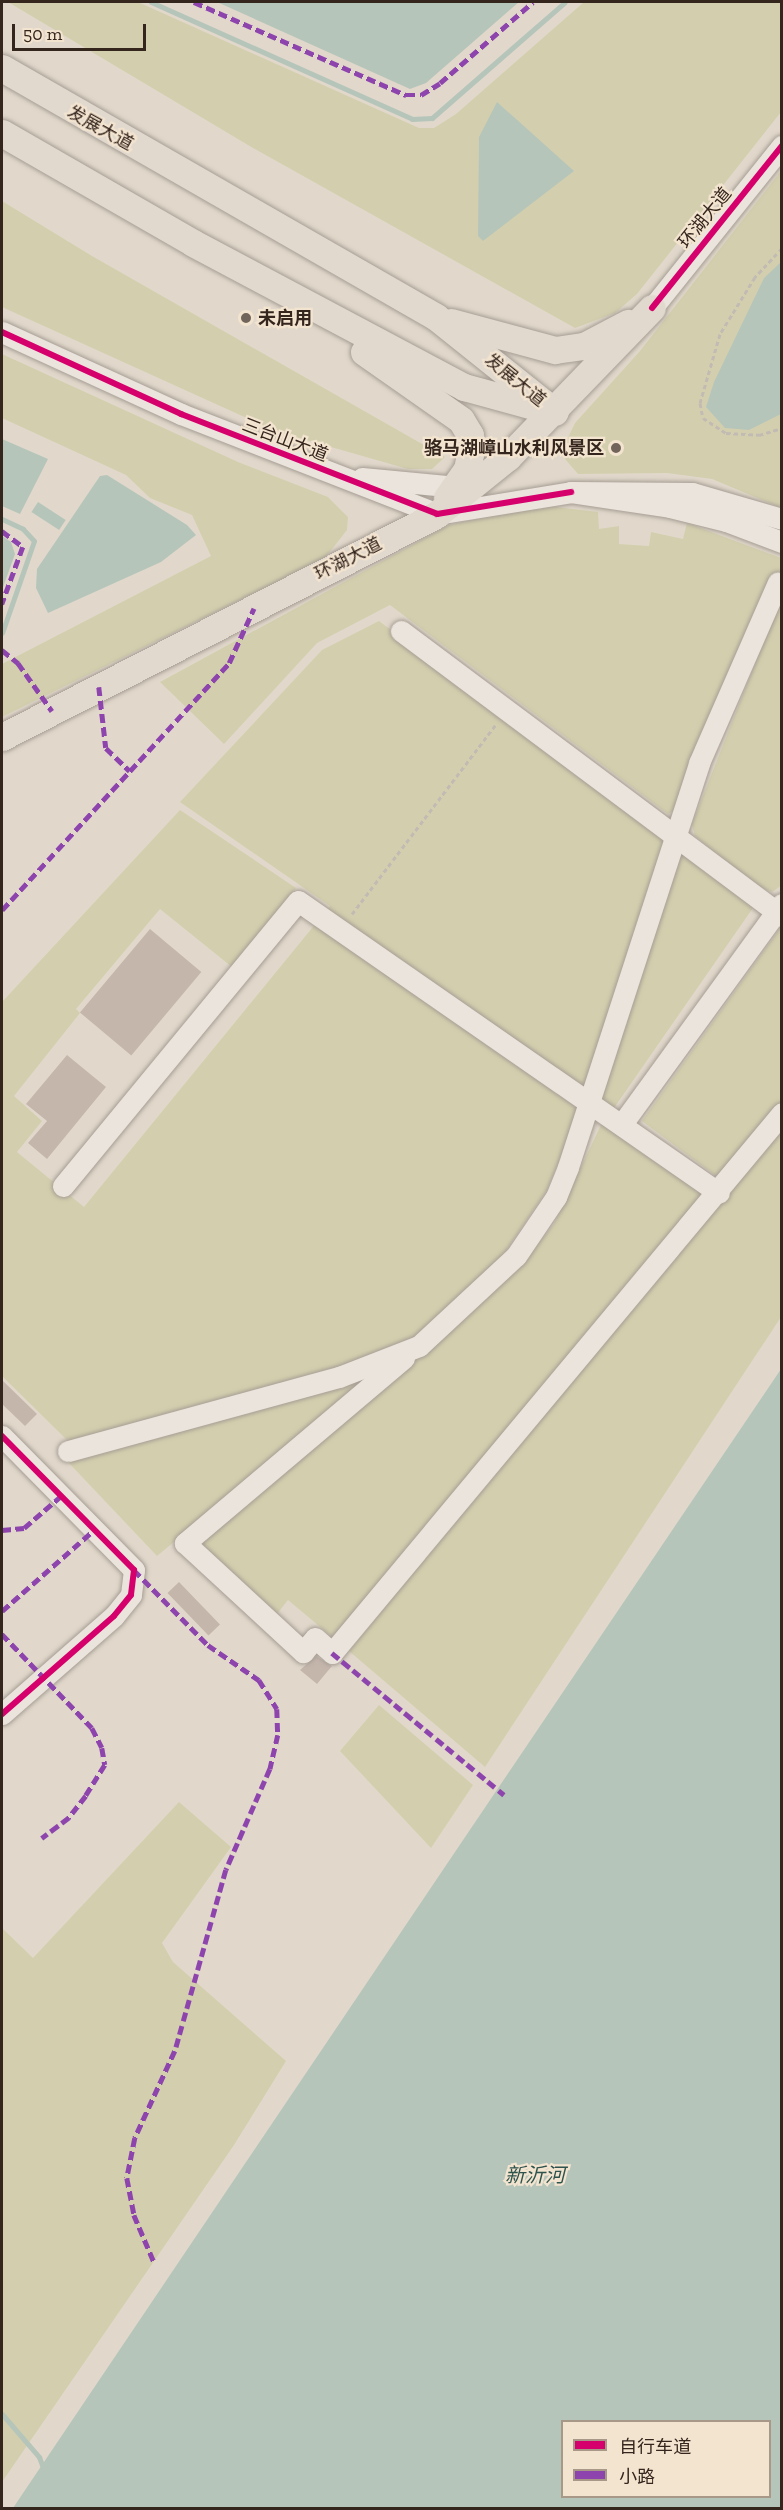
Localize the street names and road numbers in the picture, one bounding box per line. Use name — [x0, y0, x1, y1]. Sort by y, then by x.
street label: 发展大道 — [63, 101, 137, 155]
street label: 环湖大道 — [674, 183, 736, 253]
street label: 发展大道 — [480, 349, 550, 411]
street label: 三台山大道 — [239, 414, 331, 466]
street label: 环湖大道 — [311, 533, 385, 585]

